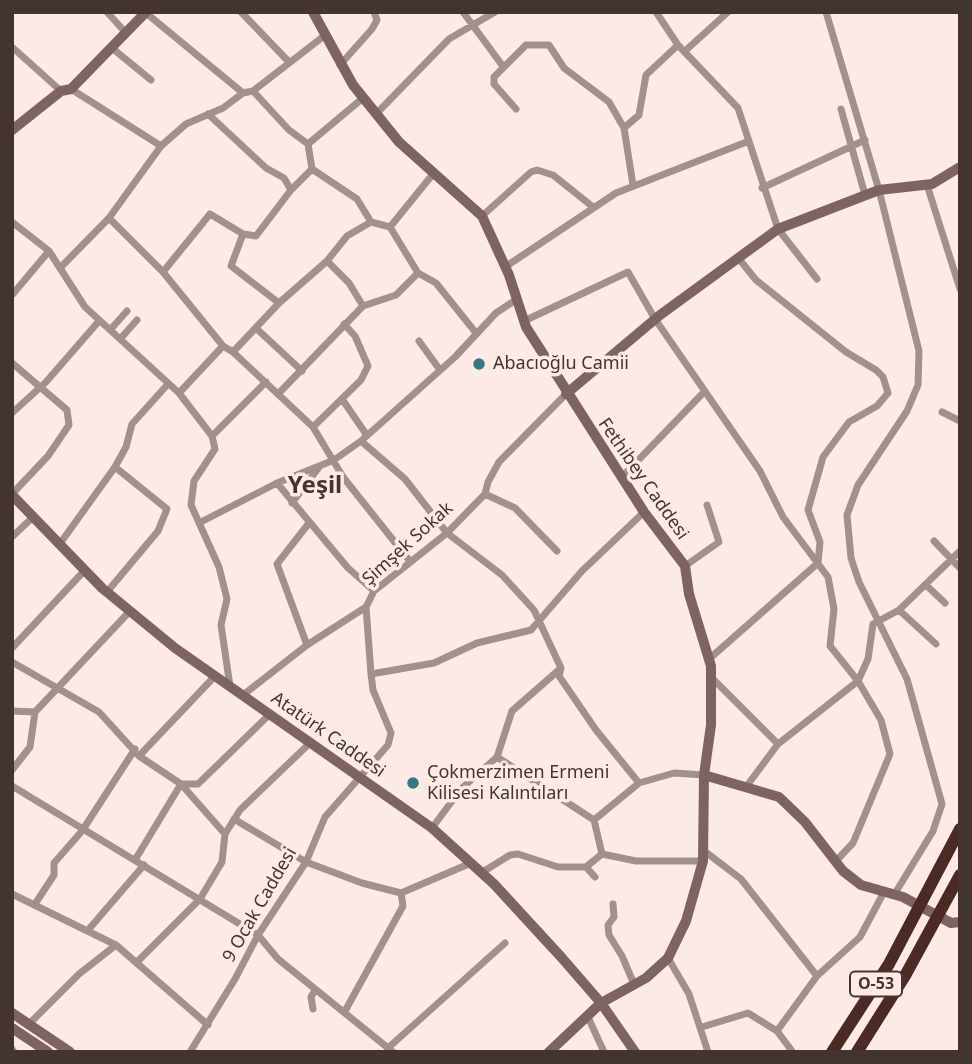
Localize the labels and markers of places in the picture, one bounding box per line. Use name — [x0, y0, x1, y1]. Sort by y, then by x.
place label: Abacıoğlu Camii — [493, 353, 629, 375]
marker: Abacıoğlu Camii — [471, 356, 487, 372]
place label: Çokmerzimen Ermeni Kilisesi Kalıntıları — [427, 762, 609, 804]
marker: Çokmerzimen Ermeni Kilisesi Kalıntıları — [405, 775, 421, 791]

